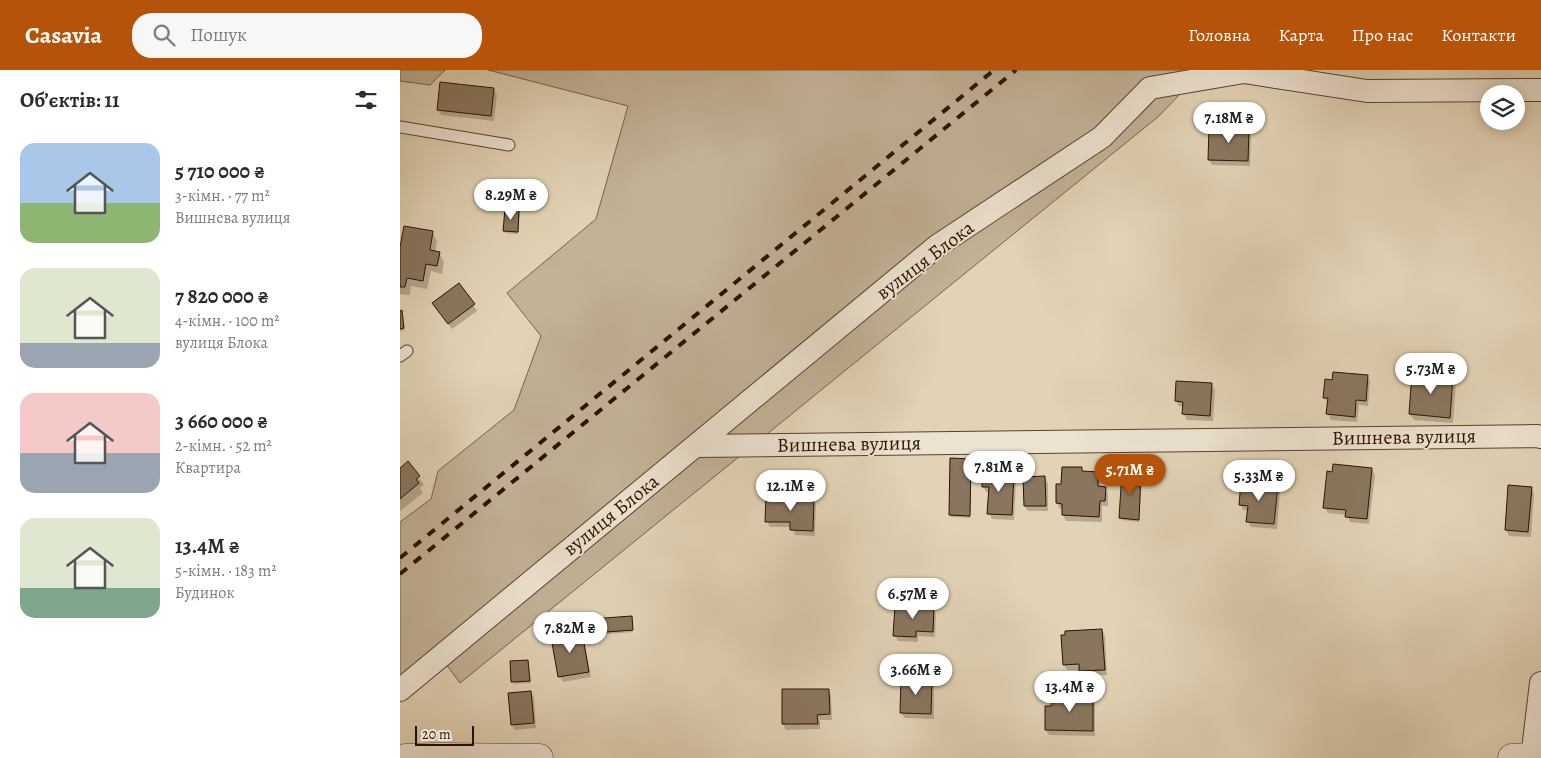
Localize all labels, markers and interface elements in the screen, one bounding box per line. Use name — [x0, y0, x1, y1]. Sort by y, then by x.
search box — [132, 13, 482, 58]
text: Casavia — [25, 19, 102, 51]
icon: search — [150, 21, 178, 49]
text: Пошук — [190, 22, 247, 48]
text: Головна — [1188, 23, 1250, 47]
text: Карта — [1278, 23, 1324, 47]
text: Про нас — [1352, 23, 1413, 47]
text: Контакти — [1441, 23, 1516, 47]
map controls — [1480, 85, 1525, 130]
button: layers — [1480, 85, 1525, 130]
text: Об’єктів: 11 — [20, 86, 120, 114]
icon: filters — [352, 86, 380, 114]
pin: 7.18M ₴ — [1183, 102, 1275, 144]
text: 7.18M ₴ — [1204, 107, 1254, 129]
text: 5 710 000 ₴ — [175, 157, 265, 185]
icon: home — [60, 163, 120, 223]
pin: 8.29M ₴ — [465, 178, 557, 221]
text: 8.29M ₴ — [485, 184, 537, 206]
text: 3-кімн. · 77 m² — [175, 185, 270, 207]
text: Вишнева вулиця — [175, 207, 290, 229]
street label: вулиця Блока — [870, 214, 980, 306]
text: 7 820 000 ₴ — [175, 282, 269, 310]
icon: home — [60, 288, 120, 348]
text: 4-кімн. · 100 m² — [175, 310, 280, 332]
text: вулиця Блока — [175, 332, 268, 354]
pin: 5.73M ₴ — [1385, 352, 1477, 395]
text: 5.73M ₴ — [1406, 358, 1456, 380]
text: 3 660 000 ₴ — [175, 407, 268, 435]
icon: home — [60, 413, 120, 473]
street label: Вишнева вулиця — [1332, 422, 1476, 452]
street label: Вишнева вулиця — [777, 429, 921, 459]
text: 2-кімн. · 52 m² — [175, 435, 272, 457]
pin: 7.81M ₴ — [953, 450, 1045, 493]
pin: 5.71M ₴ — [1084, 454, 1176, 496]
text: 7.81M ₴ — [974, 456, 1024, 478]
text: Квартира — [175, 457, 241, 479]
text: 5.71M ₴ — [1106, 459, 1154, 481]
pin: 5.33M ₴ — [1213, 460, 1305, 502]
text: 5.33M ₴ — [1234, 465, 1284, 487]
street label: вулиця Блока — [557, 467, 665, 562]
pin: 12.1M ₴ — [745, 470, 837, 512]
text: 12.1M ₴ — [767, 475, 815, 497]
text: 13.4M ₴ — [175, 532, 240, 560]
icon: home — [60, 538, 120, 598]
text: 5-кімн. · 183 m² — [175, 560, 277, 582]
pin: 6.57M ₴ — [867, 578, 959, 620]
text: Будинок — [175, 582, 235, 604]
text: 6.57M ₴ — [888, 583, 938, 605]
pin: 7.82M ₴ — [524, 612, 616, 654]
text: 7.82M ₴ — [544, 617, 596, 639]
pin: 3.66M ₴ — [870, 654, 962, 696]
text: 3.66M ₴ — [890, 659, 942, 681]
pin: 13.4M ₴ — [1024, 670, 1116, 713]
text: 13.4M ₴ — [1045, 676, 1095, 698]
scale bar — [415, 723, 474, 746]
text: 20 m — [422, 725, 451, 744]

